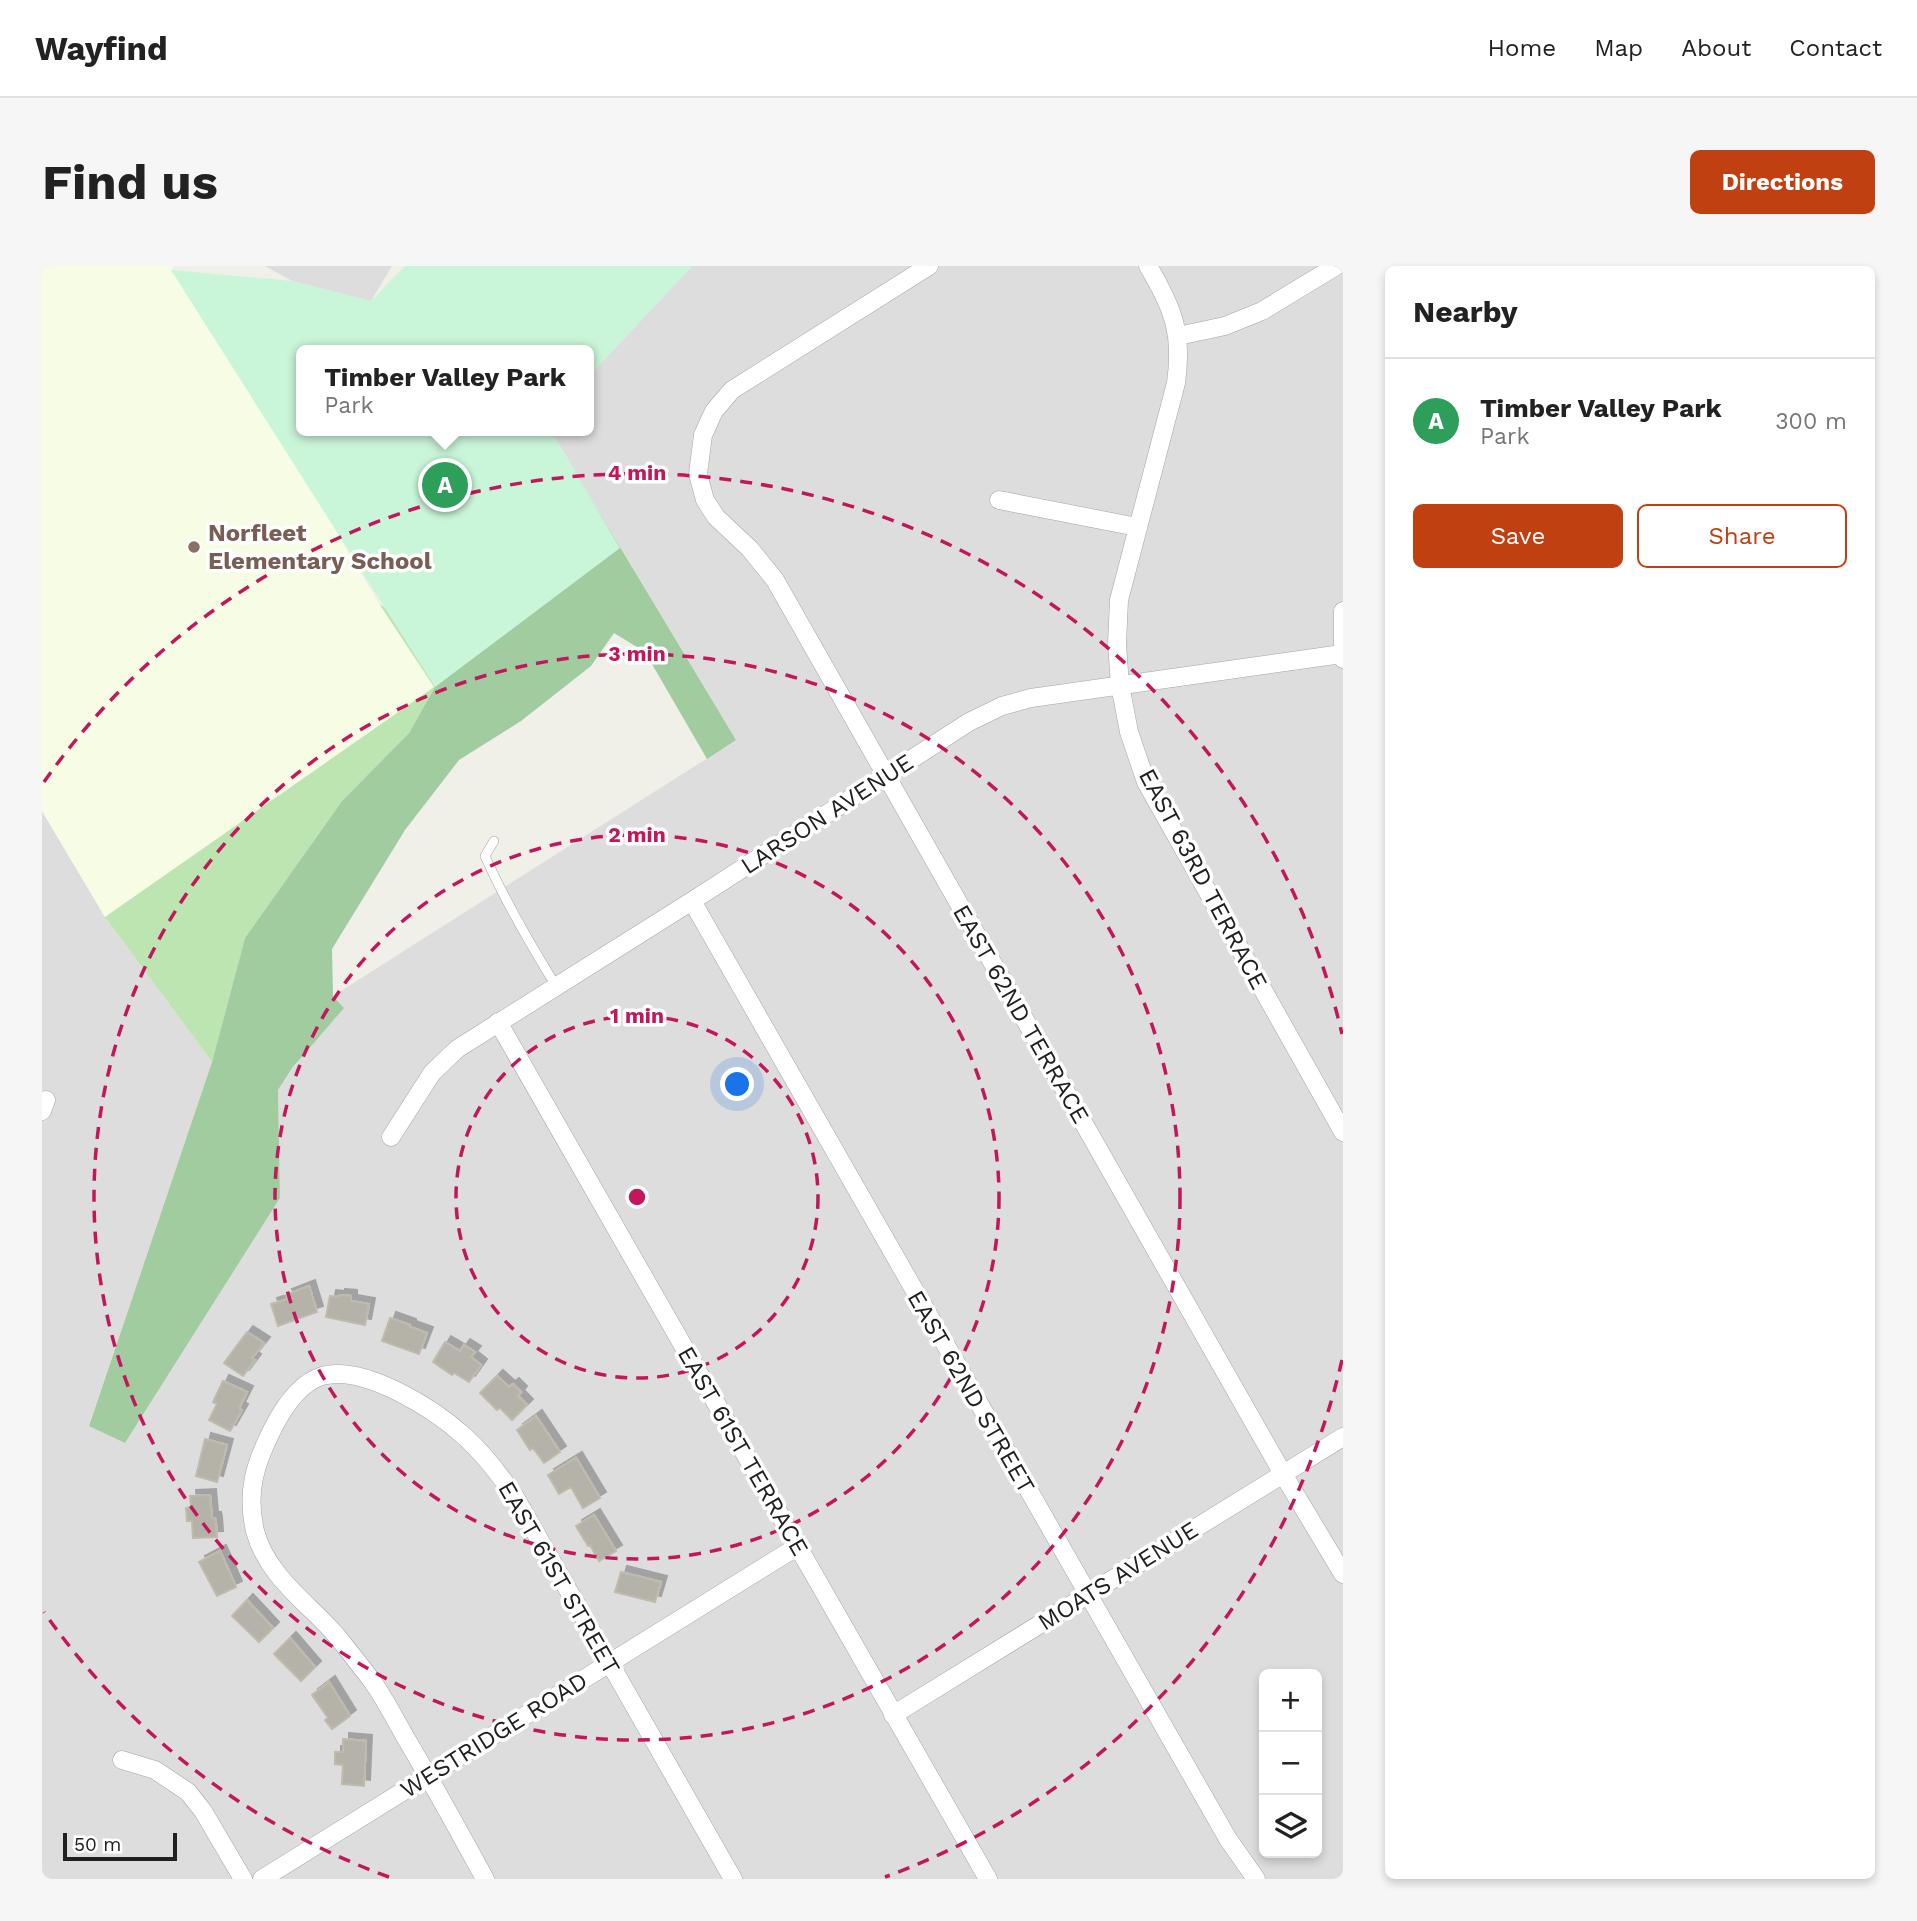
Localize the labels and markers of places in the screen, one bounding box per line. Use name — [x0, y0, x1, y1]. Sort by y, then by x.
pin: A — [422, 459, 468, 511]
place label: Norfleet Elementary School — [208, 519, 432, 575]
marker: Norfleet Elementary School — [186, 539, 202, 555]
centre of rings — [625, 1185, 649, 1209]

